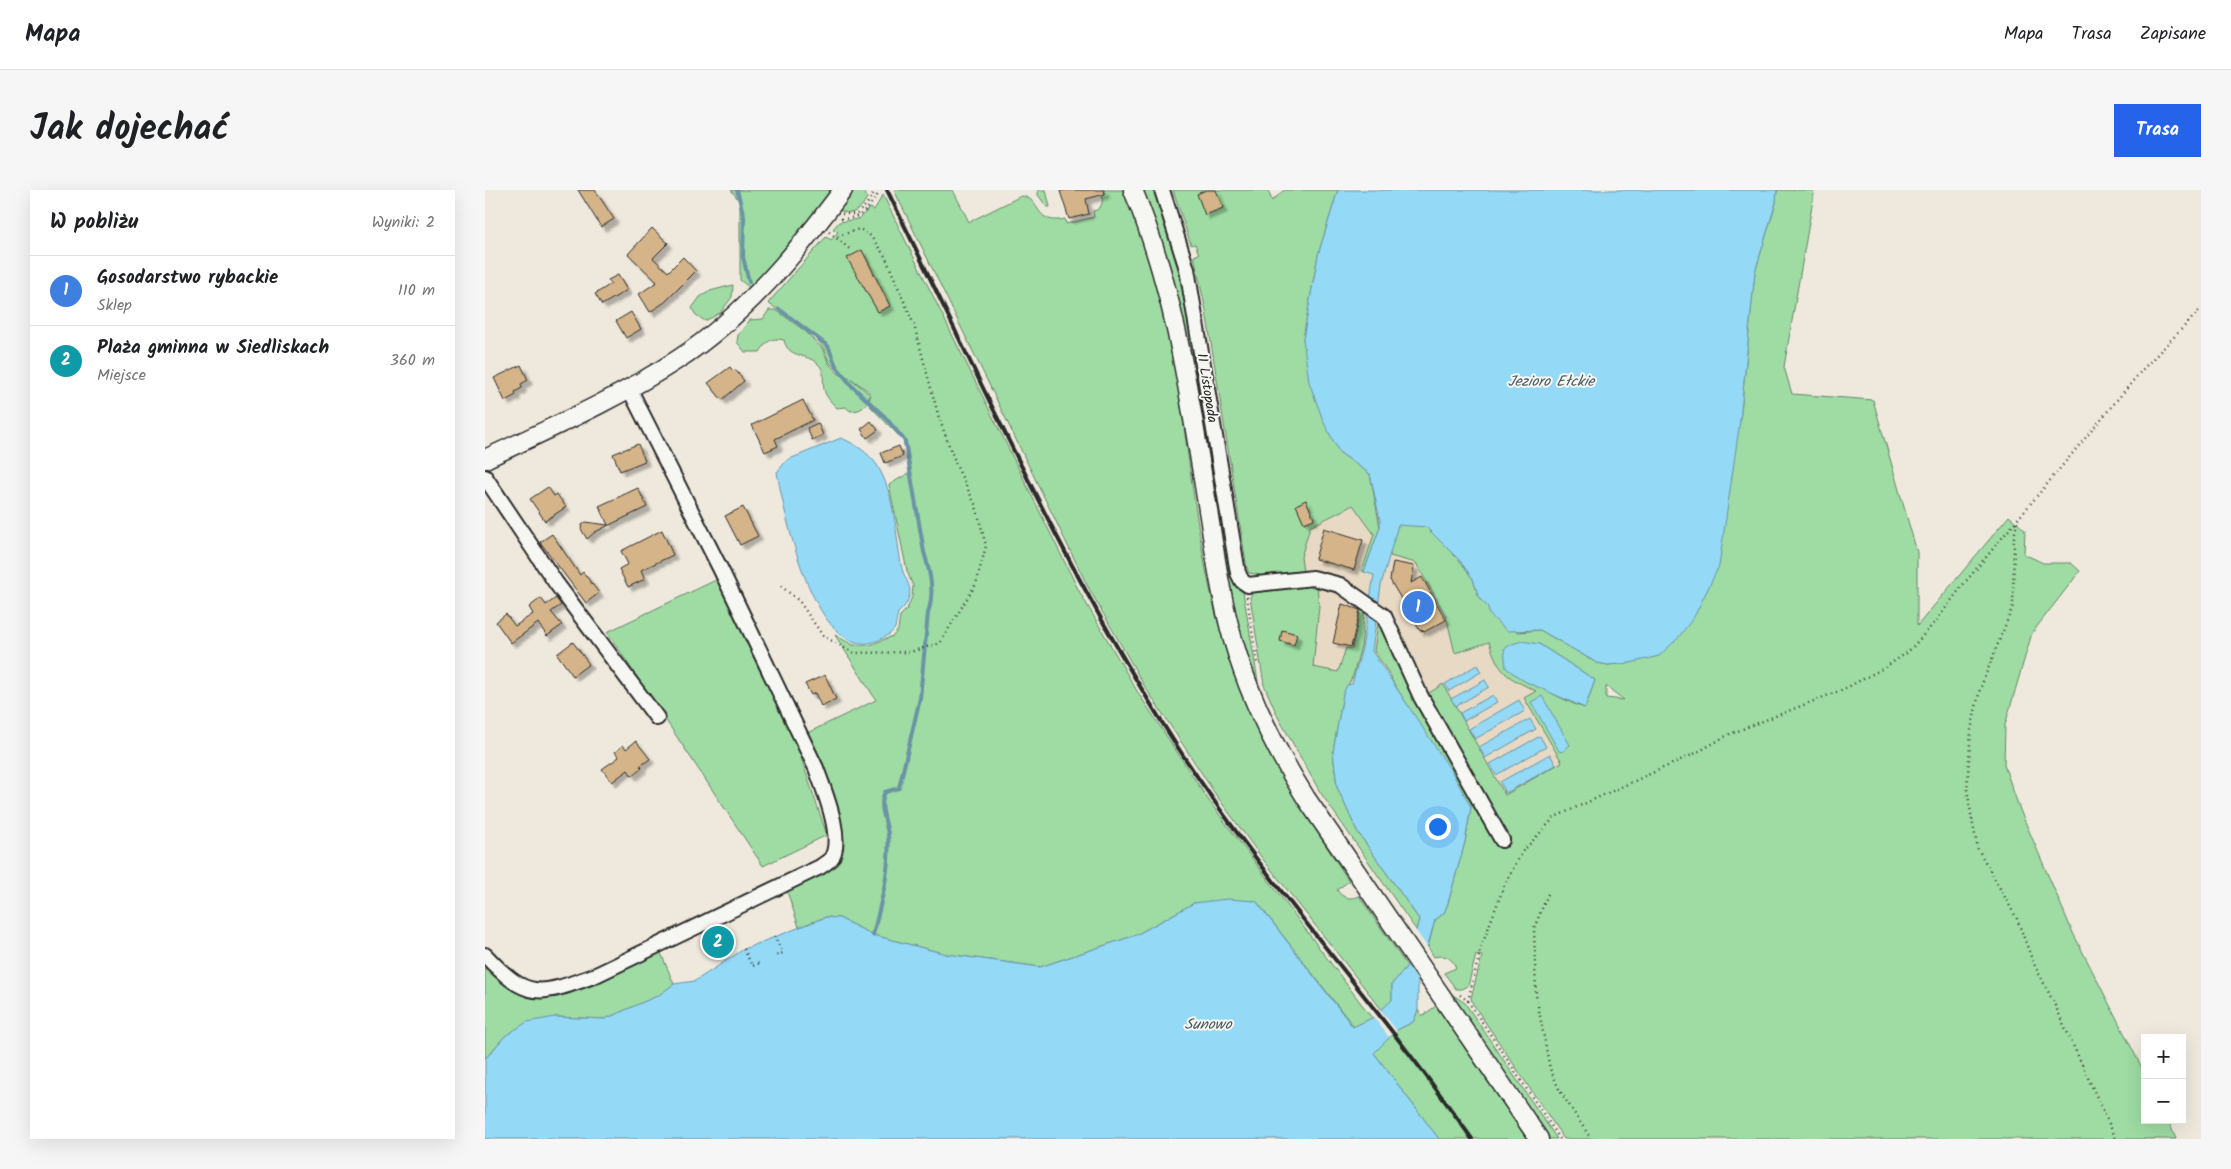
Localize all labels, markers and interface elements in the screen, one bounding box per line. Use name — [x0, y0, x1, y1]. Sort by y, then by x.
text: Mapa — [25, 15, 81, 54]
text: Mapa — [2004, 20, 2044, 49]
text: Trasa — [2072, 20, 2112, 49]
text: Zapisane — [2140, 20, 2206, 49]
text: Jak dojechać — [30, 102, 229, 158]
button: Trasa — [2114, 104, 2201, 157]
text: W pobliżu — [50, 206, 138, 239]
text: Wyniki: 2 — [372, 210, 435, 235]
text: Gosodarstwo rybackie — [97, 263, 278, 293]
text: 1 — [64, 278, 68, 303]
text: 110 m — [398, 278, 435, 303]
text: Sklep — [97, 293, 132, 318]
text: Plaża gminna w Siedliskach — [97, 333, 329, 363]
text: 2 — [61, 348, 71, 373]
text: 360 m — [390, 348, 435, 373]
street label: 11 Listopada — [1191, 352, 1223, 424]
text: Miejsce — [97, 363, 146, 388]
water label: Jezioro Ełckie — [1508, 370, 1596, 394]
pin: 1 — [1402, 588, 1434, 626]
your location — [1425, 814, 1451, 840]
pin: 2 — [702, 923, 734, 961]
water label: Sunowo — [1185, 1013, 1233, 1037]
map controls — [2141, 1034, 2186, 1124]
button: + — [2141, 1034, 2186, 1079]
button: − — [2141, 1079, 2186, 1124]

